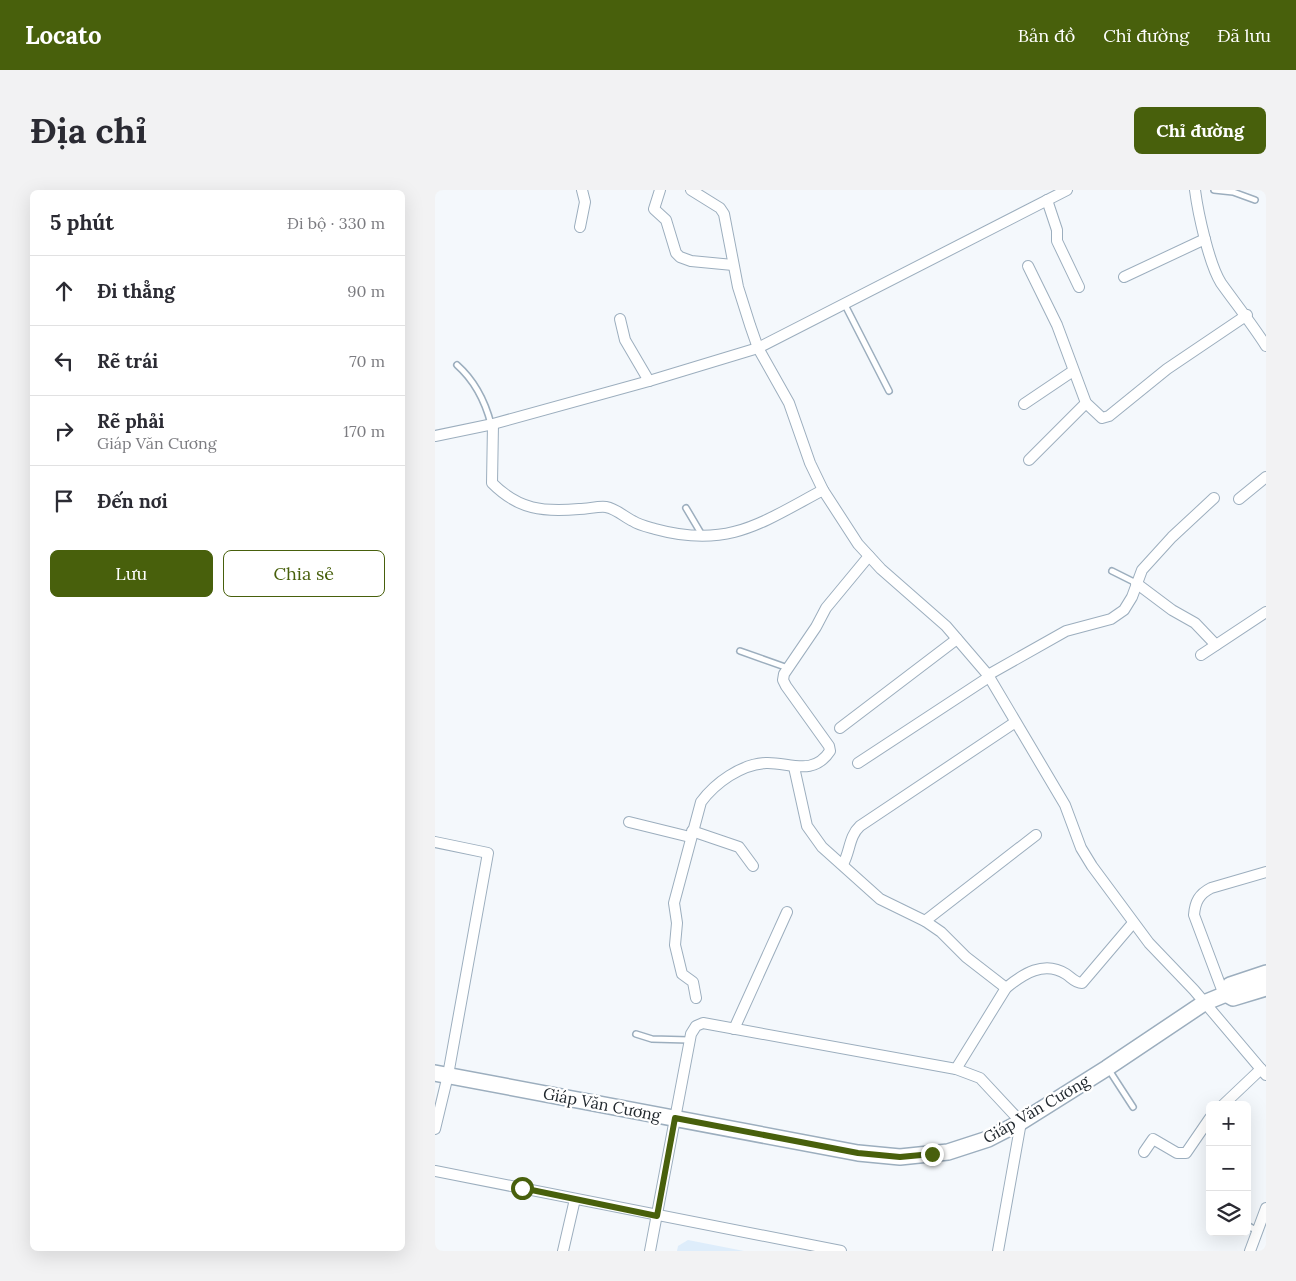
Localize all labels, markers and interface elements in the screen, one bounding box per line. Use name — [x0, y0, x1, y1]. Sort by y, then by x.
text: Locato — [25, 20, 102, 51]
text: Bản đồ — [1018, 24, 1075, 47]
text: Chỉ đường — [1103, 24, 1189, 47]
text: Đã lưu — [1217, 24, 1271, 47]
button: Chỉ đường — [1134, 107, 1266, 154]
text: Địa chỉ — [30, 108, 147, 153]
text: 5 phút — [50, 209, 114, 236]
text: Đi bộ · 330 m — [287, 213, 385, 233]
icon: ahead — [50, 277, 78, 305]
text: Đi thẳng — [97, 279, 175, 303]
text: 90 m — [347, 281, 385, 301]
icon: left — [50, 347, 78, 375]
text: Rẽ trái — [97, 349, 158, 373]
text: 70 m — [349, 351, 385, 371]
text: Rẽ phải — [97, 409, 165, 433]
icon: right — [50, 417, 78, 445]
text: 170 m — [343, 421, 385, 441]
text: Giáp Văn Cương — [97, 433, 217, 453]
icon: arrive — [50, 487, 78, 515]
text: Đến nơi — [97, 489, 168, 513]
button: Lưu — [50, 550, 213, 597]
button: Chia sẻ — [223, 550, 385, 597]
street label: Giáp Văn Cương — [979, 1070, 1094, 1148]
street label: Giáp Văn Cương — [541, 1083, 664, 1125]
map controls — [1206, 1101, 1251, 1236]
button: + — [1206, 1101, 1251, 1146]
route end — [921, 1143, 944, 1166]
button: − — [1206, 1146, 1251, 1191]
route start — [511, 1177, 534, 1200]
button: layers — [1206, 1191, 1251, 1236]

